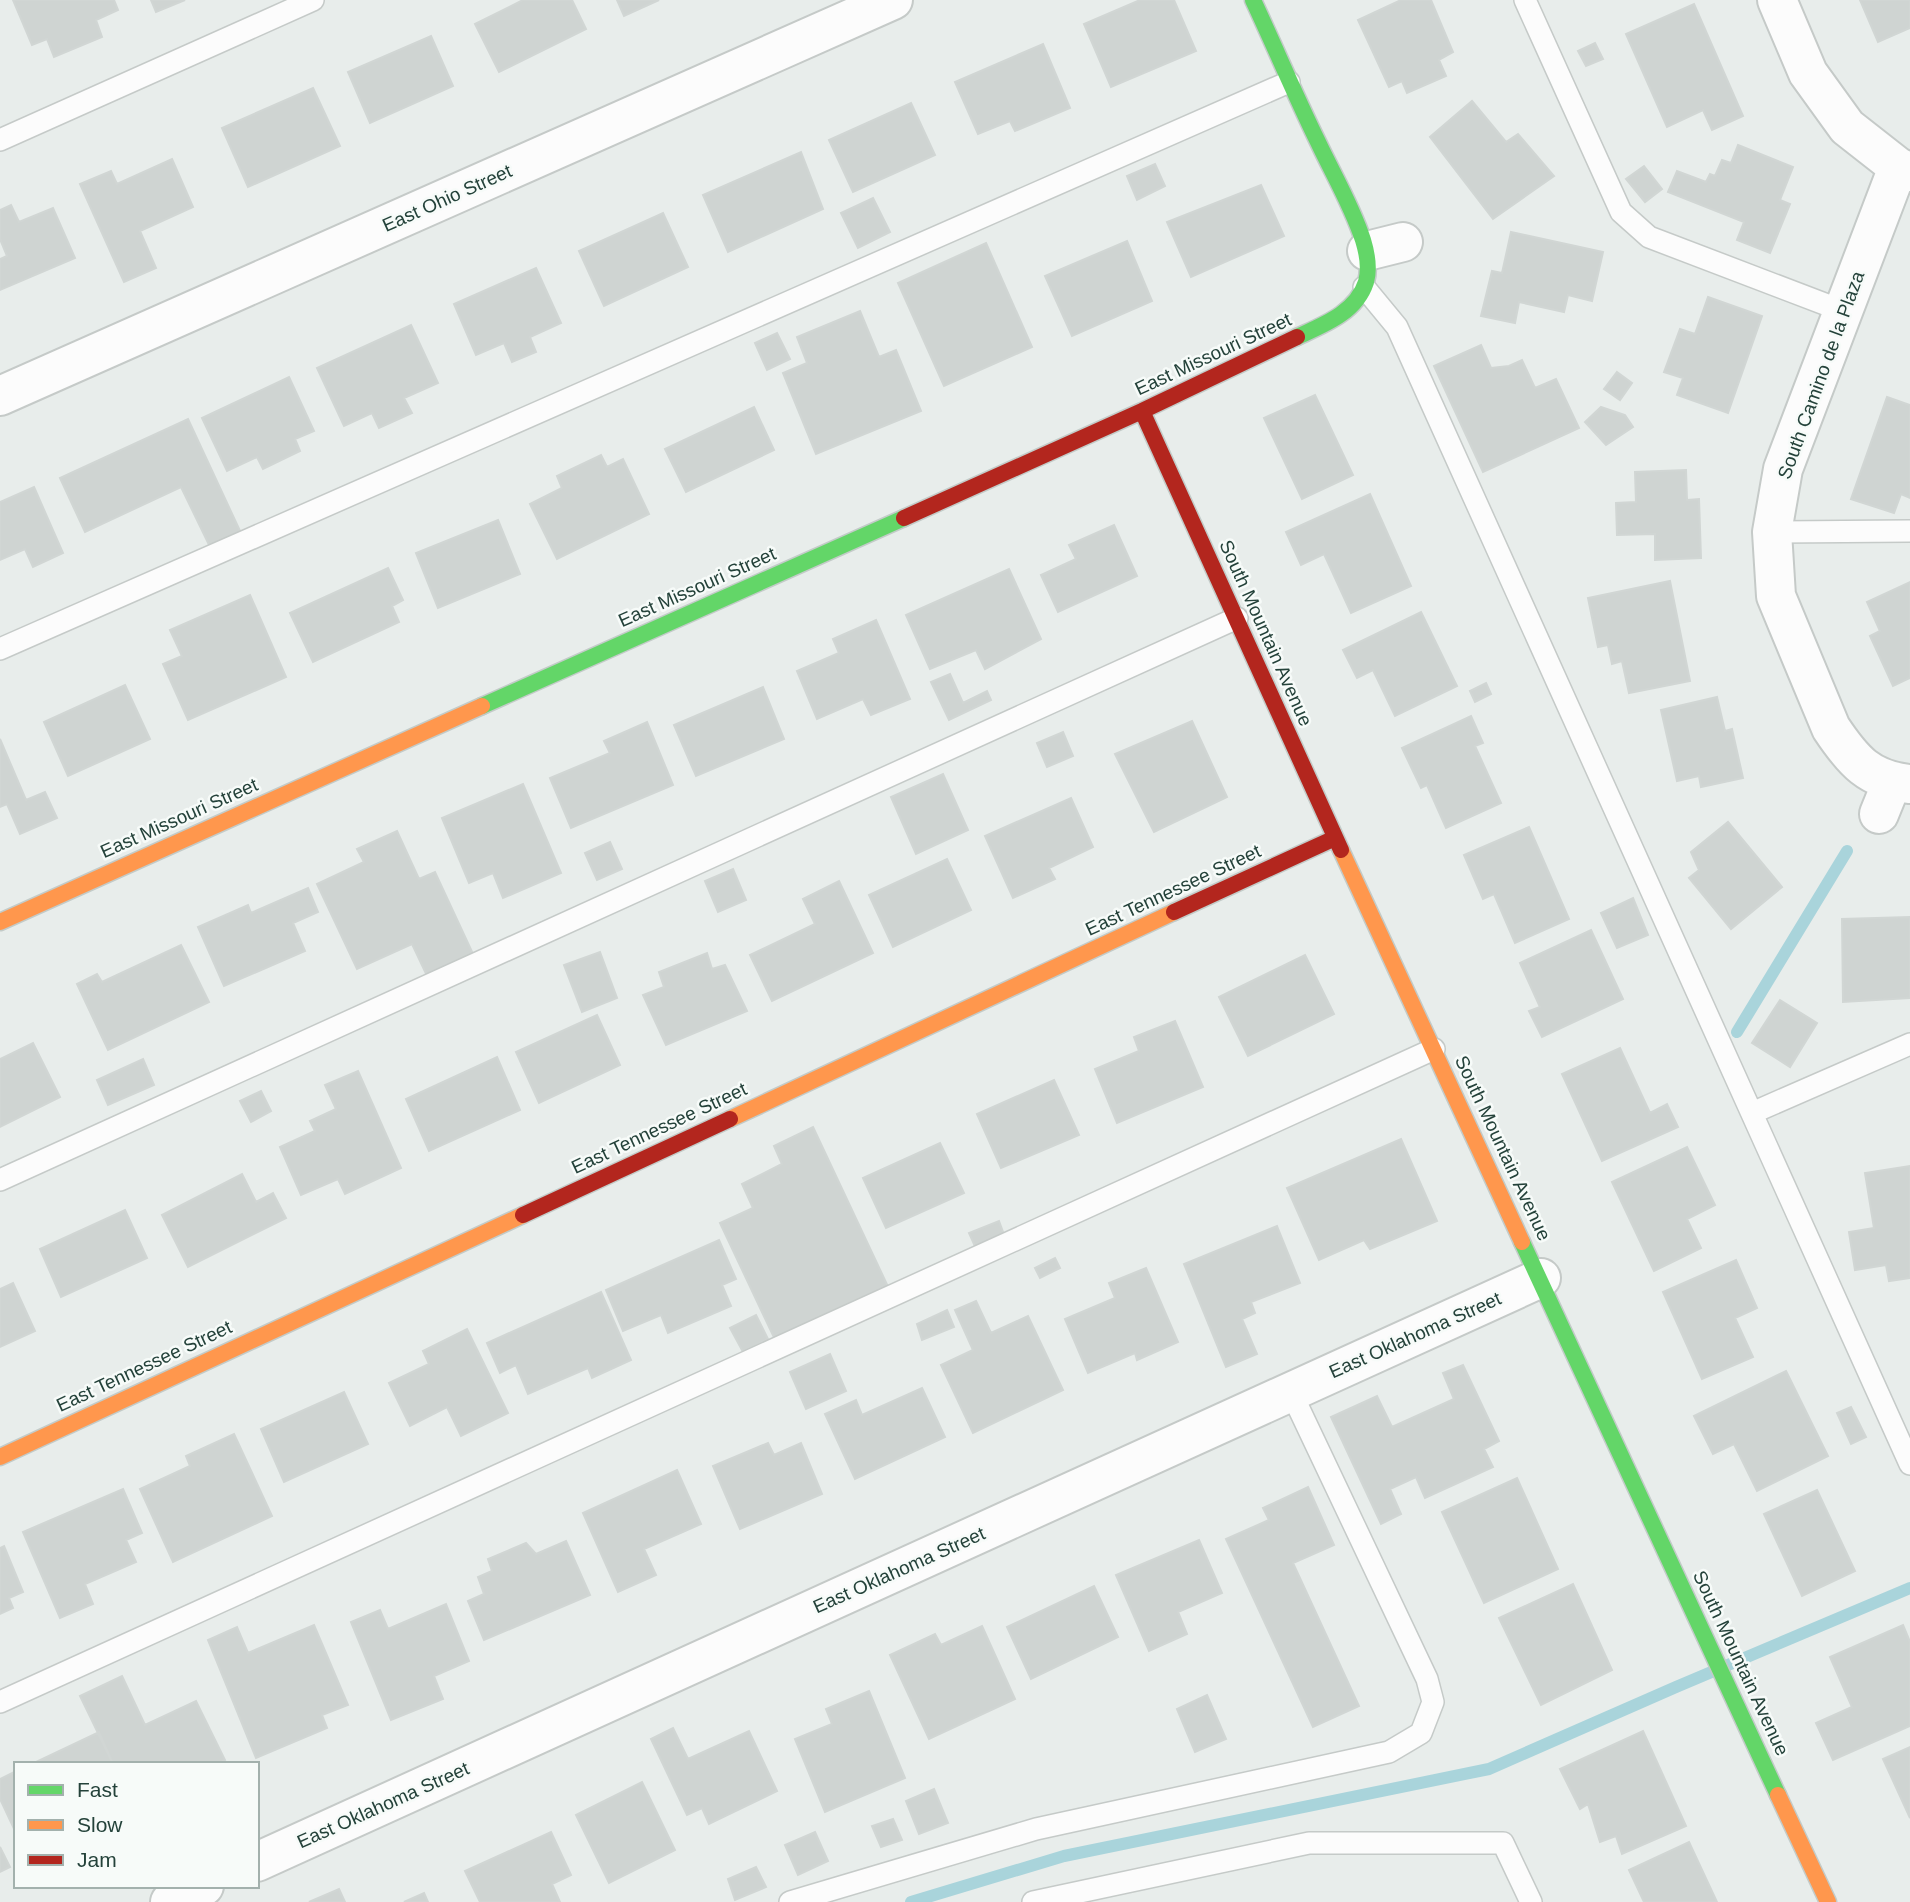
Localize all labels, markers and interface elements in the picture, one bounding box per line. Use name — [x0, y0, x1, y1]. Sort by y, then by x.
street label: East Ohio Street — [379, 160, 516, 236]
street label: South Camino de la Plaza — [1774, 268, 1869, 482]
street label: East Missouri Street — [1132, 308, 1295, 399]
street label: South Mountain Avenue — [1215, 537, 1317, 729]
street label: East Missouri Street — [615, 543, 780, 631]
street label: East Missouri Street — [97, 774, 262, 862]
street label: East Tennessee Street — [1082, 840, 1265, 940]
street label: South Mountain Avenue — [1451, 1052, 1555, 1244]
street label: East Tennessee Street — [568, 1078, 751, 1178]
street label: East Oklahoma Street — [1326, 1287, 1505, 1382]
street label: East Tennessee Street — [53, 1316, 236, 1416]
street label: East Oklahoma Street — [810, 1522, 989, 1617]
street label: South Mountain Avenue — [1689, 1567, 1793, 1759]
street label: East Oklahoma Street — [294, 1757, 473, 1852]
legend — [14, 1762, 259, 1888]
text: Fast — [77, 1778, 118, 1801]
text: Slow — [77, 1813, 123, 1836]
text: Jam — [77, 1848, 117, 1871]

